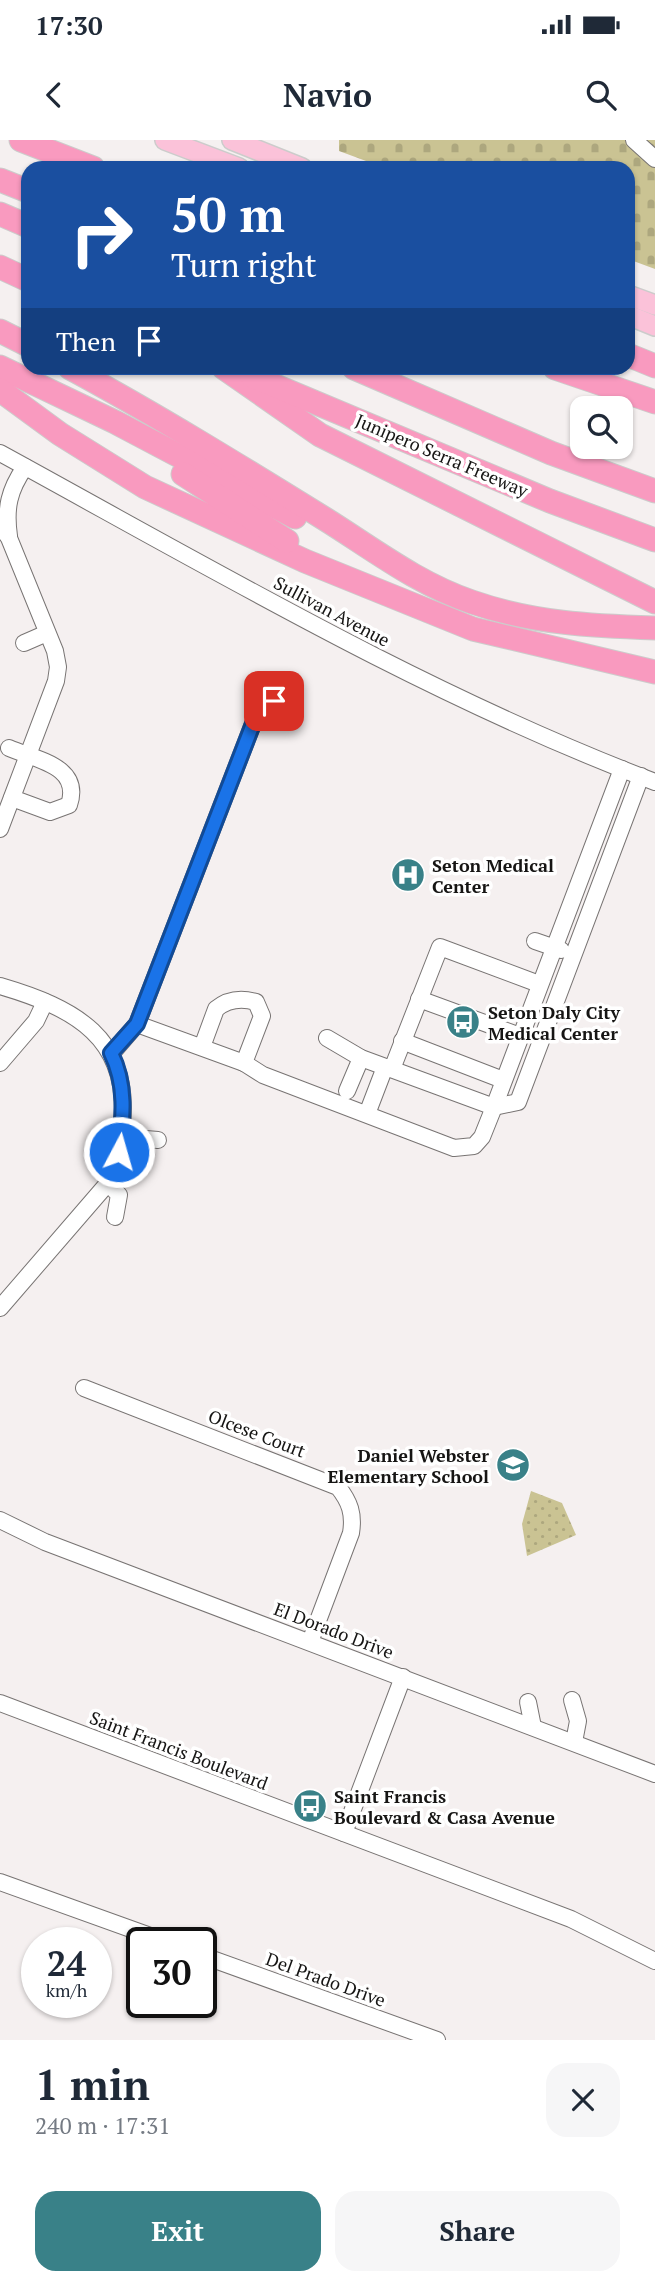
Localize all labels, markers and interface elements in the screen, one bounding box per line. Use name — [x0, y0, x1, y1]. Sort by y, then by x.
text: 17:30 — [35, 8, 103, 42]
text: Navio — [283, 74, 372, 116]
icon: back — [35, 76, 73, 114]
icon: search — [582, 76, 620, 114]
text: 50 m — [171, 181, 285, 246]
icon: right — [56, 189, 147, 280]
text: Turn right — [171, 244, 317, 286]
icon: arrive — [130, 322, 168, 360]
text: Then — [56, 324, 116, 358]
map controls — [570, 396, 633, 459]
button: search — [570, 396, 633, 459]
street label: Junipero Serra Freeway — [352, 408, 533, 503]
street label: Sullivan Avenue — [270, 570, 394, 652]
pin — [244, 671, 304, 731]
icon: arrive — [255, 682, 293, 720]
place label: Seton Medical Center — [432, 853, 554, 898]
hospital icon: Seton Medical Center — [389, 856, 427, 894]
place label: Seton Daly City Medical Center — [488, 1000, 620, 1045]
bus stop icon: Seton Daly City Medical Center — [444, 1003, 482, 1041]
position arrow — [82, 1115, 156, 1189]
street label: Olcese Court — [205, 1403, 309, 1463]
place label: Daniel Webster Elementary School — [327, 1443, 489, 1488]
school or university icon: Daniel Webster Elementary School — [494, 1446, 532, 1484]
street label: El Dorado Drive — [271, 1596, 397, 1664]
street label: Saint Francis Boulevard — [86, 1705, 272, 1795]
place label: Saint Francis Boulevard & Casa Avenue — [334, 1784, 555, 1829]
bus stop icon: Saint Francis Boulevard & Casa Avenue — [291, 1787, 329, 1825]
speed limit sign: 30 — [126, 1927, 217, 2018]
text: 24 — [47, 1940, 86, 1986]
street label: Del Prado Drive — [263, 1946, 389, 2012]
text: km/h — [46, 1978, 87, 2002]
text: 1 min — [35, 2056, 150, 2112]
button: close — [546, 2063, 620, 2137]
text: 240 m · 17:31 — [35, 2110, 170, 2141]
button: Exit — [35, 2191, 321, 2271]
button: Share — [335, 2191, 620, 2271]

